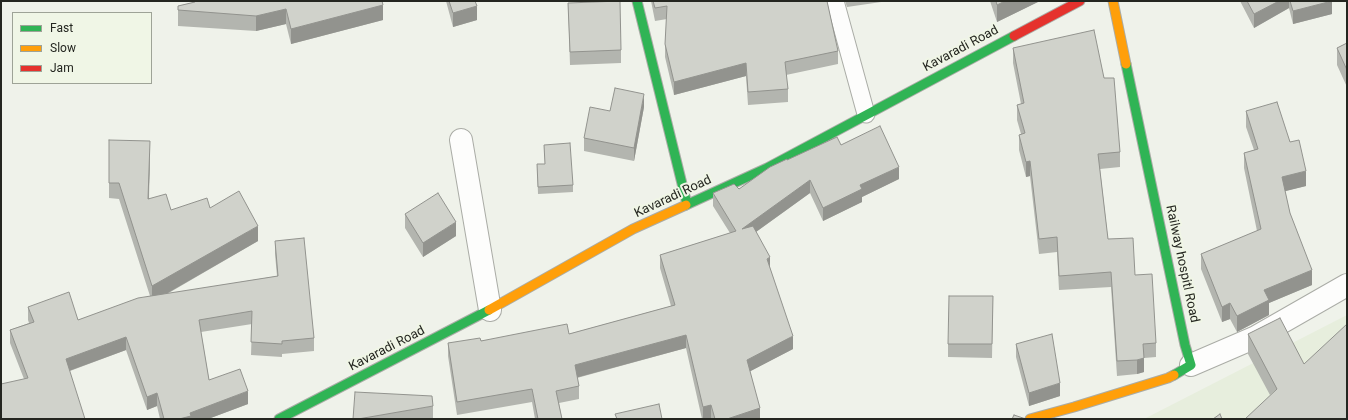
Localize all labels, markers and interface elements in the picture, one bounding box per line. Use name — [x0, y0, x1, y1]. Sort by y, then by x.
legend — [12, 12, 152, 84]
text: Fast — [50, 21, 73, 35]
street label: Kavaradi Road — [921, 23, 1001, 75]
text: Slow — [50, 41, 76, 55]
text: Jam — [50, 61, 74, 75]
street label: Kavaradi Road — [632, 172, 714, 222]
street label: Railway hospitl Road — [1162, 204, 1202, 324]
street label: Kavaradi Road — [346, 323, 428, 375]

